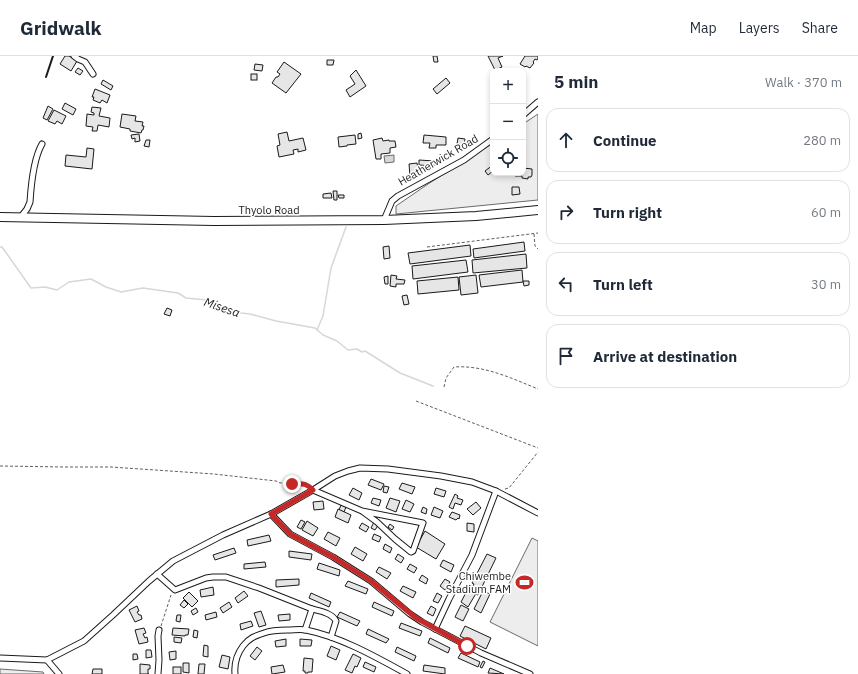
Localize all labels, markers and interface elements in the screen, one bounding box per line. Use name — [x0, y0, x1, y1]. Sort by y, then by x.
text: Gridwalk — [20, 16, 102, 40]
text: Map — [690, 19, 717, 37]
text: Layers — [739, 19, 780, 37]
text: Share — [802, 19, 838, 37]
map controls — [490, 68, 526, 176]
button: + — [490, 68, 526, 104]
text: 5 min — [554, 71, 598, 93]
text: Walk · 370 m — [765, 74, 842, 91]
button: − — [490, 104, 526, 140]
icon: ahead — [555, 129, 577, 151]
street label: Heatherwick Road — [395, 131, 481, 189]
text: Continue — [593, 131, 657, 150]
text: 280 m — [803, 132, 841, 149]
button: locate — [490, 140, 526, 176]
icon: right — [555, 201, 577, 223]
street label: Thyolo Road — [238, 203, 300, 217]
text: Turn right — [593, 203, 662, 222]
text: 60 m — [811, 204, 841, 221]
icon: left — [555, 273, 577, 295]
text: Turn left — [593, 275, 653, 294]
text: 30 m — [811, 276, 841, 293]
water label: Misesa — [202, 294, 242, 320]
icon: arrive — [555, 345, 577, 367]
text: Arrive at destination — [593, 347, 737, 366]
route end — [283, 475, 301, 493]
place label: Chiwembe Stadium FAM — [446, 569, 511, 596]
sports icon: Chiwembe Stadium FAM — [514, 572, 534, 592]
route start — [458, 637, 476, 655]

